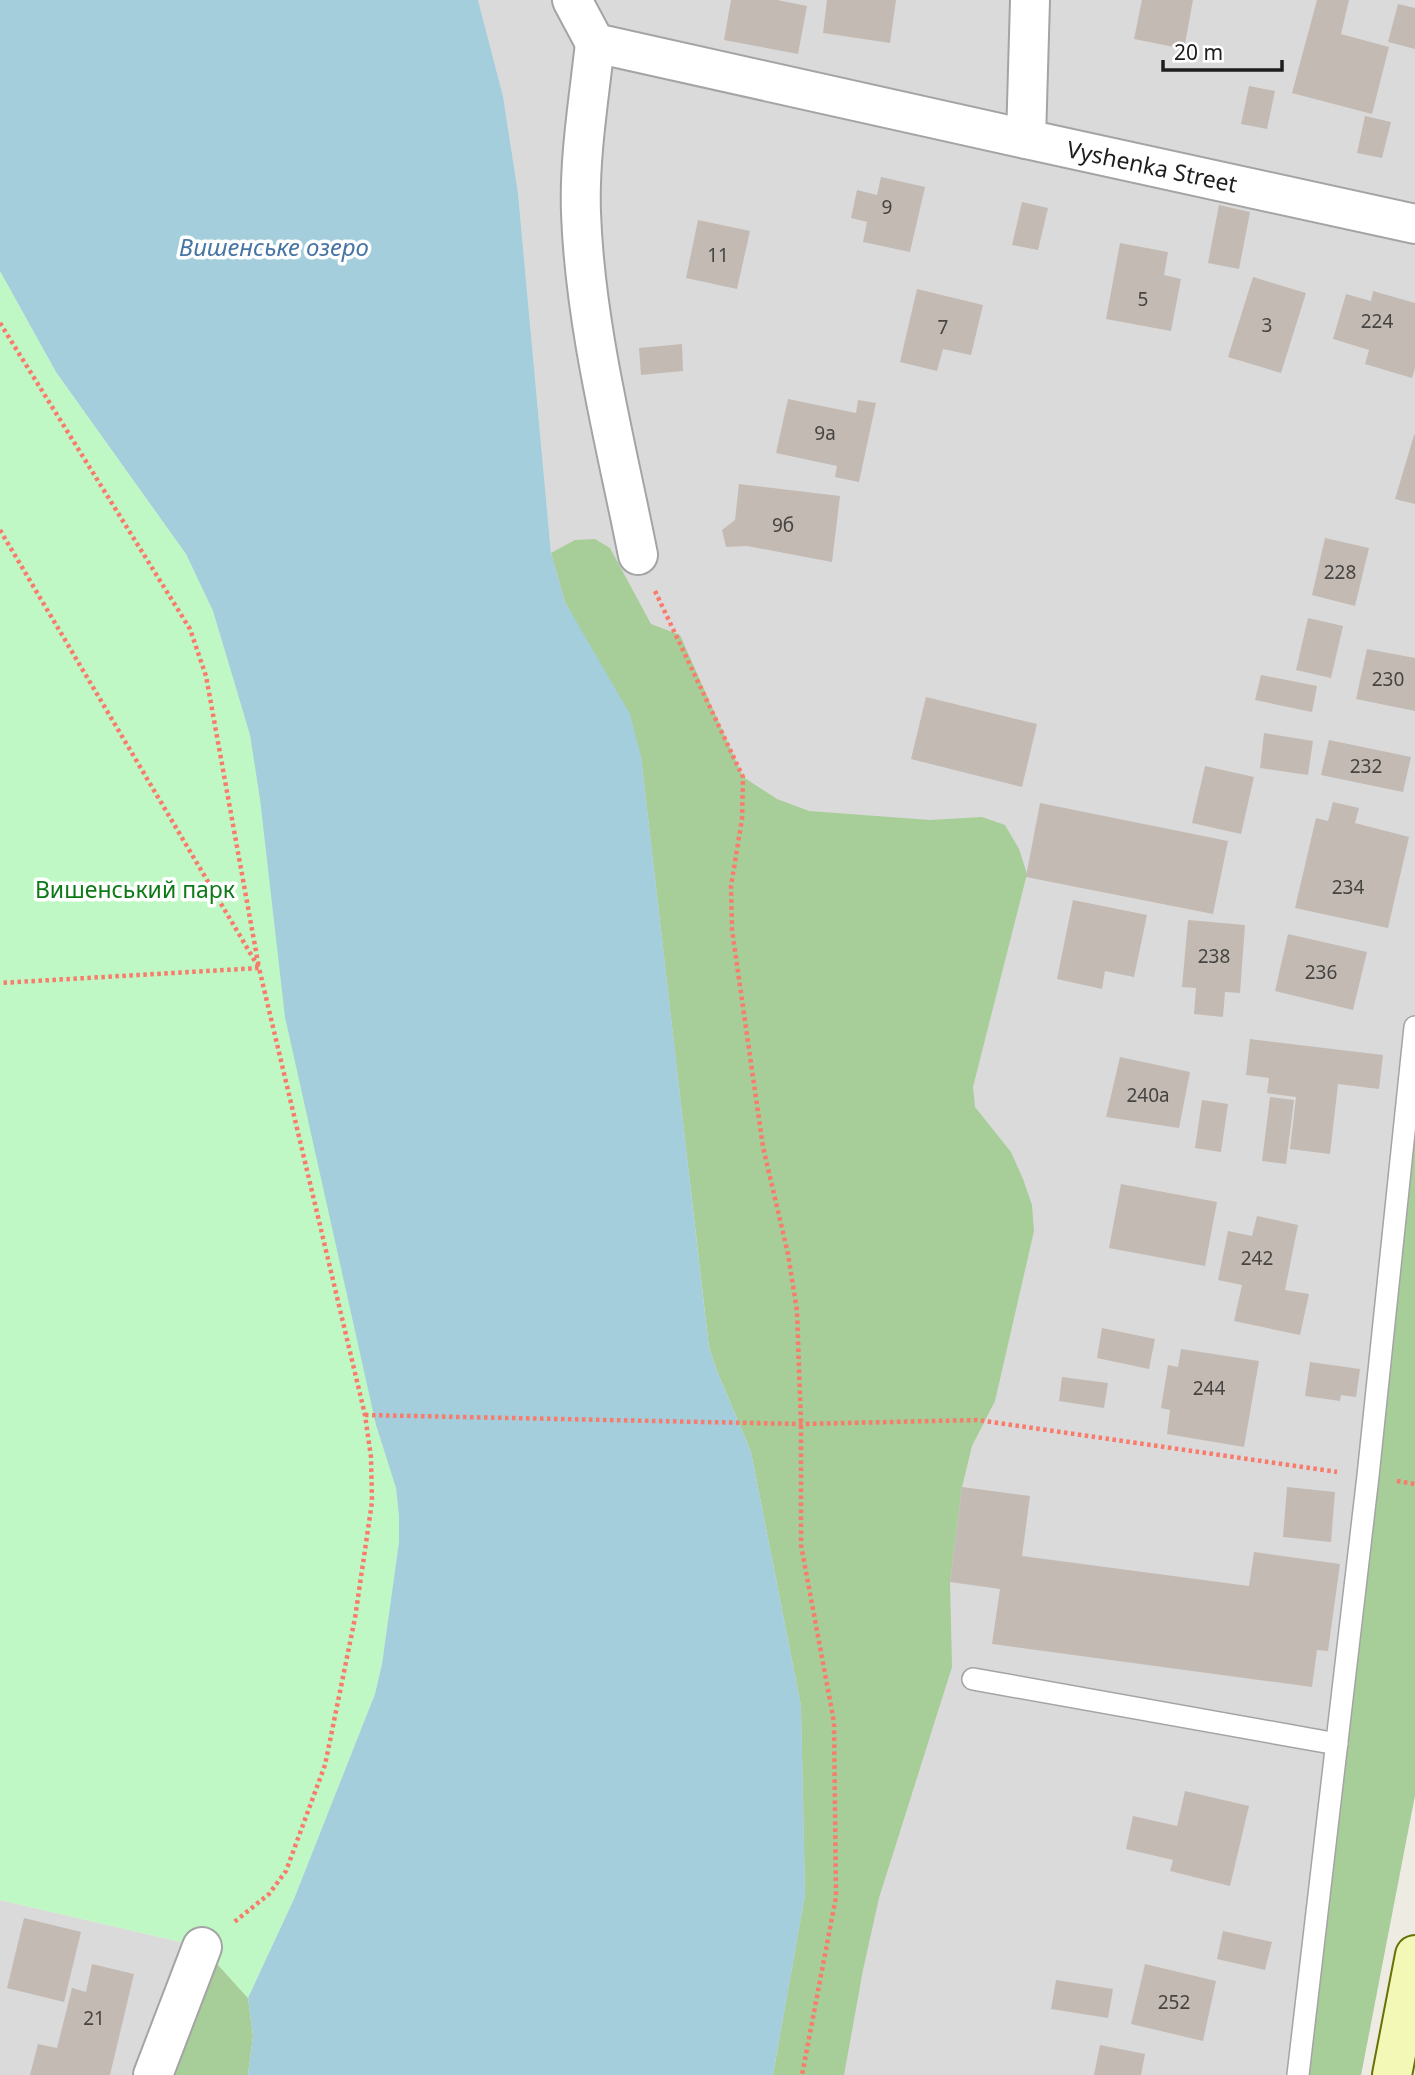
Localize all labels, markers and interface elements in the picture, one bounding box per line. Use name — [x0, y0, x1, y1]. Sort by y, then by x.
scale bar — [1163, 28, 1282, 72]
text: 20 m — [1174, 38, 1223, 66]
street label: Vyshenka Street — [1064, 132, 1240, 200]
house number: 9 — [882, 194, 892, 220]
water label: Вишенське озеро — [179, 230, 369, 263]
house number: 11 — [707, 242, 729, 268]
house number: 5 — [1138, 286, 1148, 312]
house number: 224 — [1361, 308, 1393, 334]
house number: 3 — [1262, 312, 1272, 338]
house number: 7 — [938, 314, 948, 340]
house number: 9а — [814, 420, 836, 446]
house number: 9б — [772, 512, 794, 538]
house number: 228 — [1324, 559, 1356, 585]
house number: 230 — [1372, 666, 1404, 692]
house number: 232 — [1350, 753, 1382, 779]
park label: Вишенський парк — [35, 873, 236, 905]
house number: 234 — [1332, 874, 1364, 900]
house number: 238 — [1198, 943, 1230, 969]
house number: 236 — [1305, 959, 1337, 985]
house number: 240а — [1126, 1082, 1170, 1108]
house number: 242 — [1241, 1245, 1273, 1271]
house number: 244 — [1193, 1375, 1225, 1401]
house number: 252 — [1158, 1989, 1190, 2015]
house number: 21 — [83, 2005, 105, 2031]

